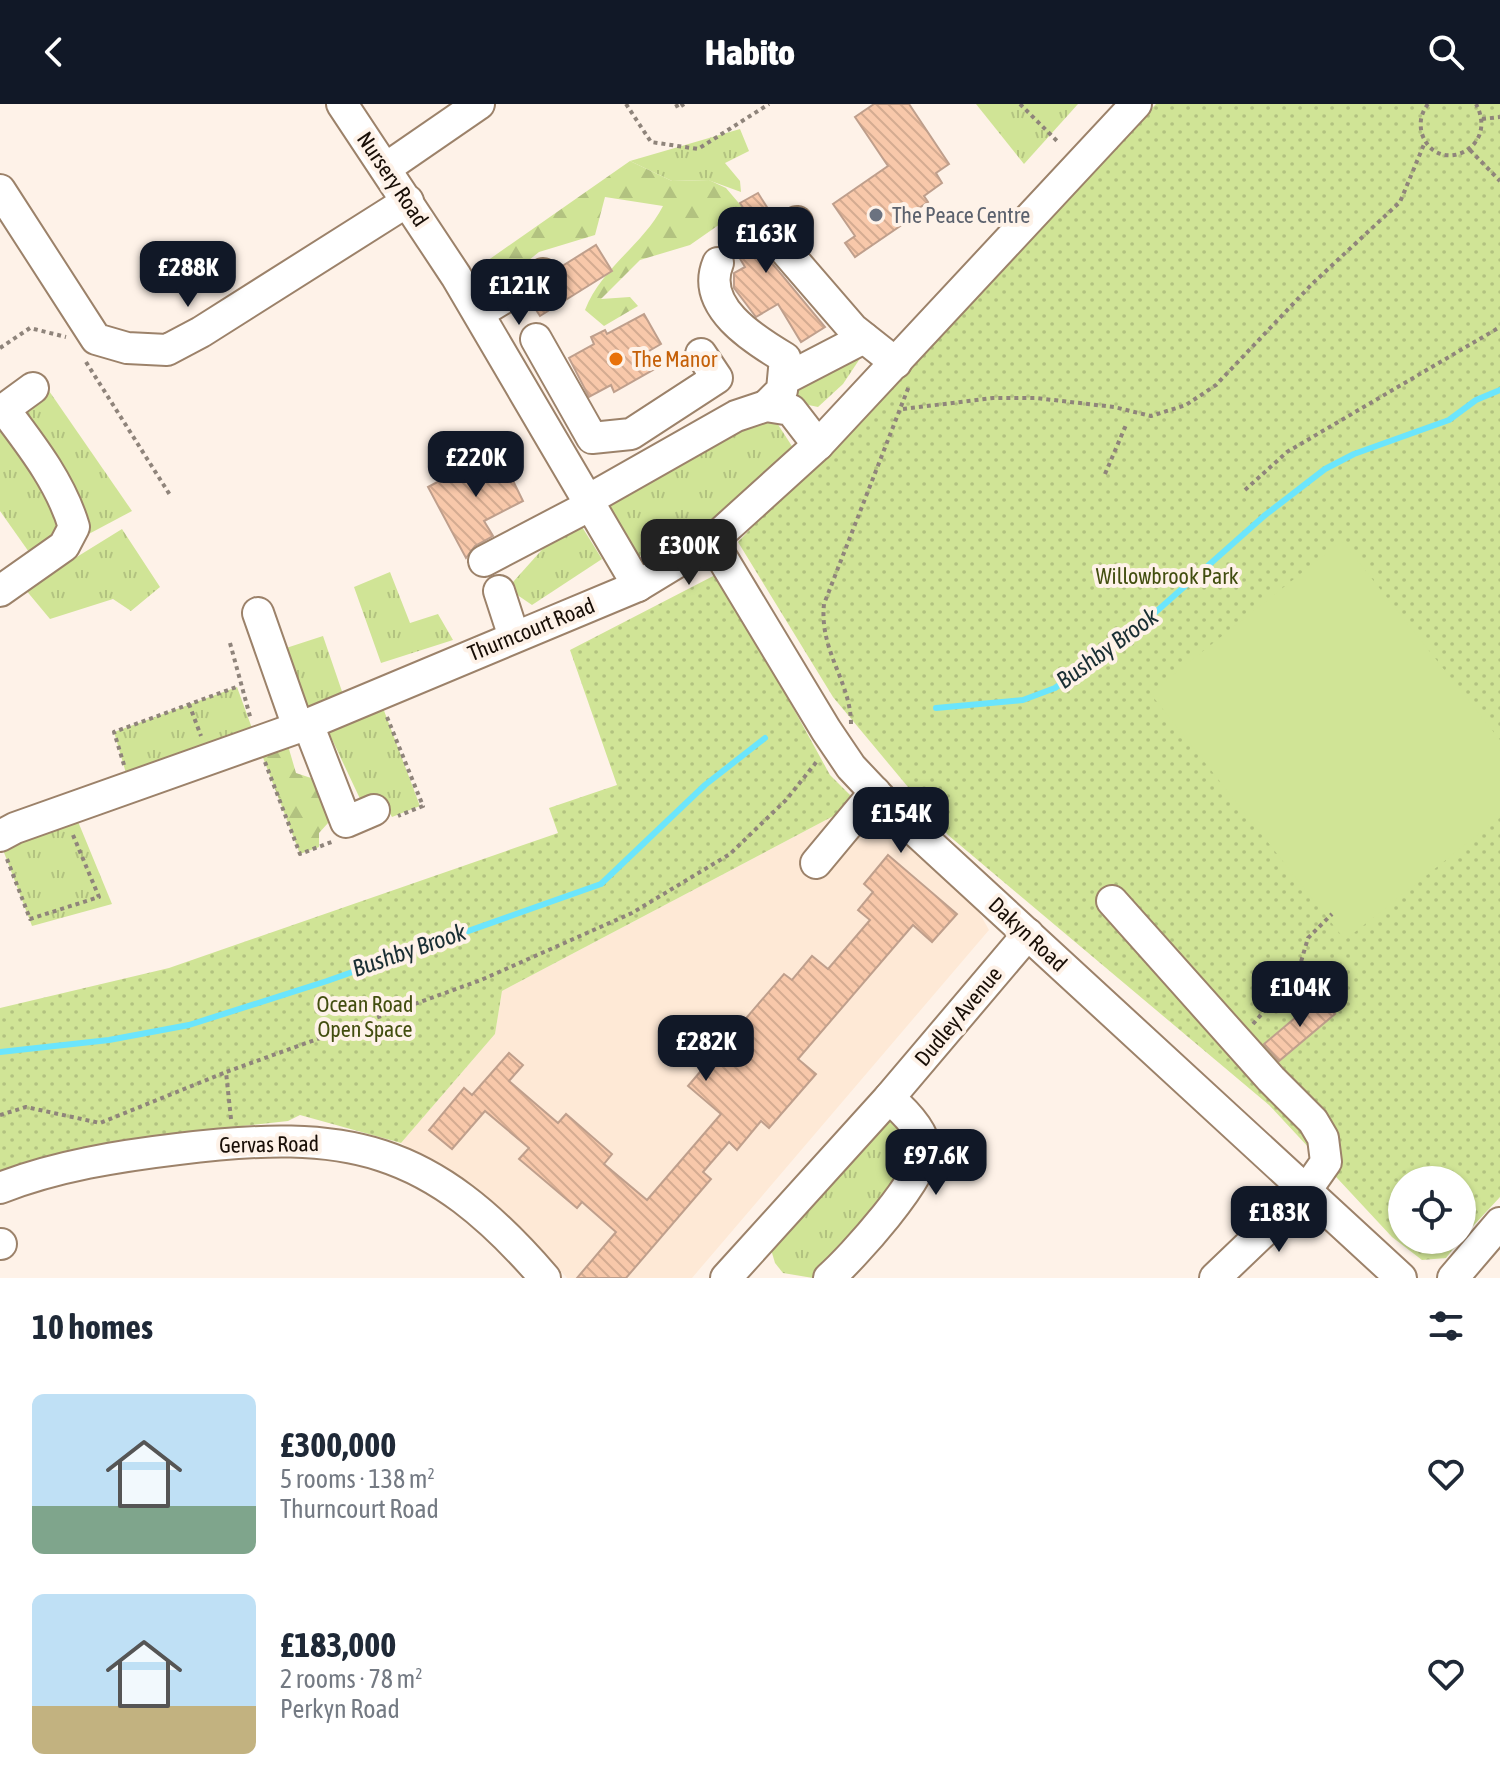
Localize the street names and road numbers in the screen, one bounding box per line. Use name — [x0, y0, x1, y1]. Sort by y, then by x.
street label: Nursery Road — [352, 127, 434, 231]
street label: Thurncourt Road — [464, 592, 598, 666]
street label: Dakyn Road — [984, 891, 1072, 977]
street label: Dudley Avenue — [909, 961, 1007, 1071]
street label: Gervas Road — [219, 1130, 319, 1158]

